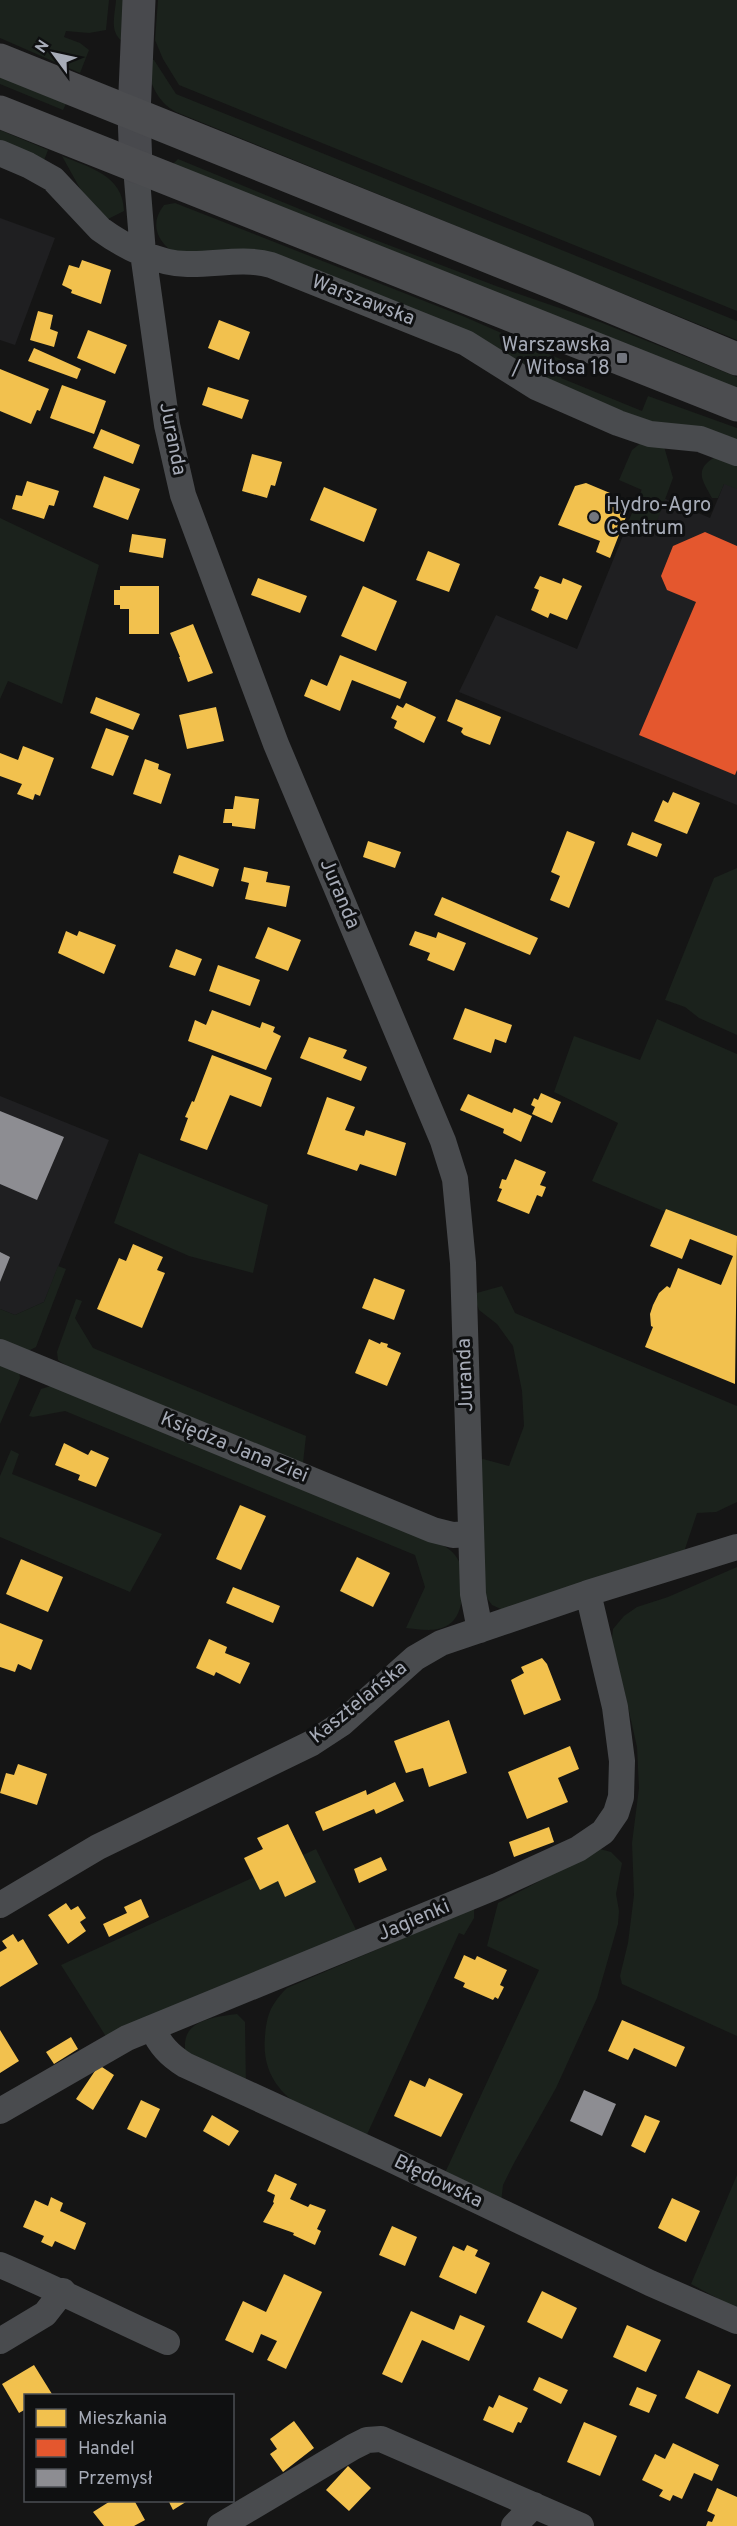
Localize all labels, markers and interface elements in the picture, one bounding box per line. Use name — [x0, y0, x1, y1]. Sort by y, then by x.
north arrow — [24, 24, 84, 84]
text: N — [32, 37, 55, 57]
street label: Warszawska — [308, 269, 418, 333]
place label: Warszawska / Witosa 18 — [502, 333, 610, 382]
marker: Warszawska / Witosa 18 — [615, 351, 629, 365]
street label: Juranda — [152, 400, 192, 478]
place label: Hydro-Agro Centrum — [606, 493, 711, 542]
marker: Hydro-Agro Centrum — [587, 510, 601, 524]
street label: Juranda — [313, 855, 365, 933]
street label: Juranda — [452, 1338, 480, 1412]
street label: Księdza Jana Ziei — [156, 1406, 312, 1490]
street label: Kasztelańska — [305, 1656, 413, 1750]
street label: Jagienki — [374, 1894, 454, 1948]
street label: Błędowska — [389, 2149, 487, 2215]
legend — [24, 2394, 234, 2502]
text: Mieszkania — [78, 2408, 167, 2431]
text: Handel — [78, 2438, 135, 2461]
text: Przemysł — [78, 2468, 153, 2491]

